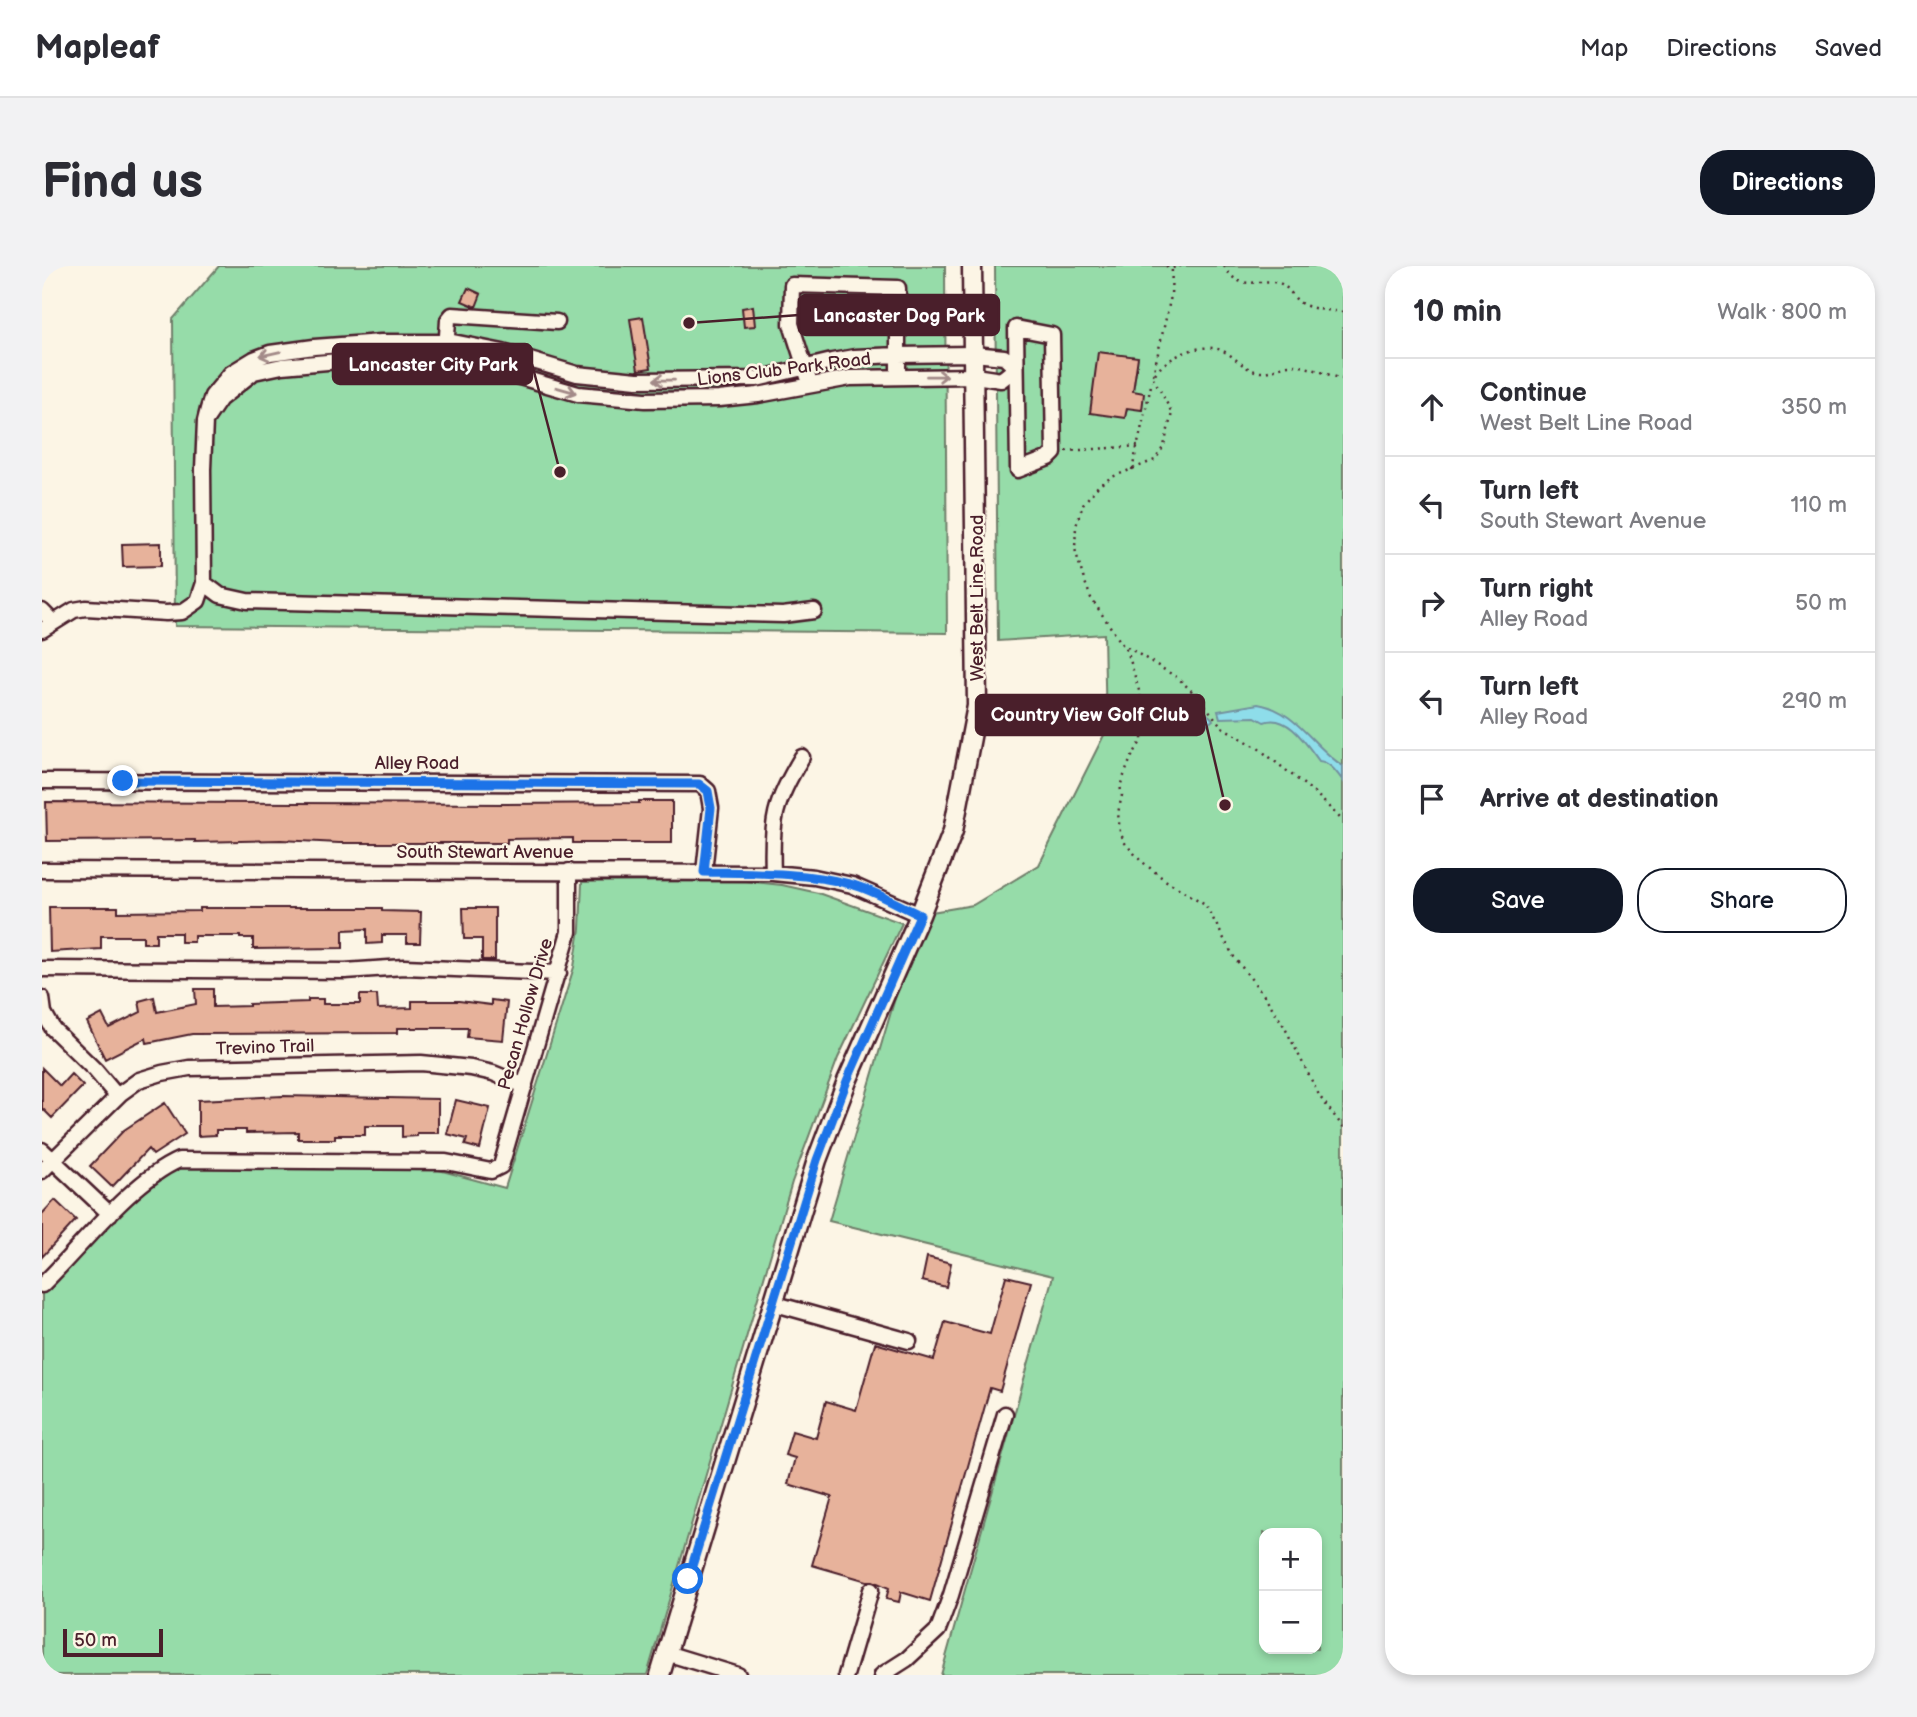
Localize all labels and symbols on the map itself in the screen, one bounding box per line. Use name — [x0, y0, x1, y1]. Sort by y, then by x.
callout: Lancaster Dog Park — [799, 295, 999, 335]
text: Lancaster Dog Park — [813, 305, 985, 328]
callout: Lancaster City Park — [333, 344, 532, 384]
one-way arrow — [259, 348, 282, 361]
street label: Lions Club Park Road — [696, 348, 872, 391]
text: Lancaster City Park — [348, 354, 518, 377]
one-way arrow — [926, 370, 949, 383]
one-way arrow — [652, 373, 675, 387]
one-way arrow — [554, 385, 576, 398]
street label: West Belt Line Road — [967, 515, 988, 681]
callout: Country View Golf Club — [976, 695, 1204, 735]
text: Country View Golf Club — [991, 704, 1189, 727]
street label: Alley Road — [375, 753, 459, 774]
route end — [107, 765, 138, 796]
street label: South Stewart Avenue — [396, 842, 574, 863]
street label: Pecan Hollow Drive — [494, 936, 557, 1092]
street label: Trevino Trail — [215, 1035, 315, 1060]
route start — [672, 1563, 703, 1594]
scale bar — [63, 1626, 163, 1658]

